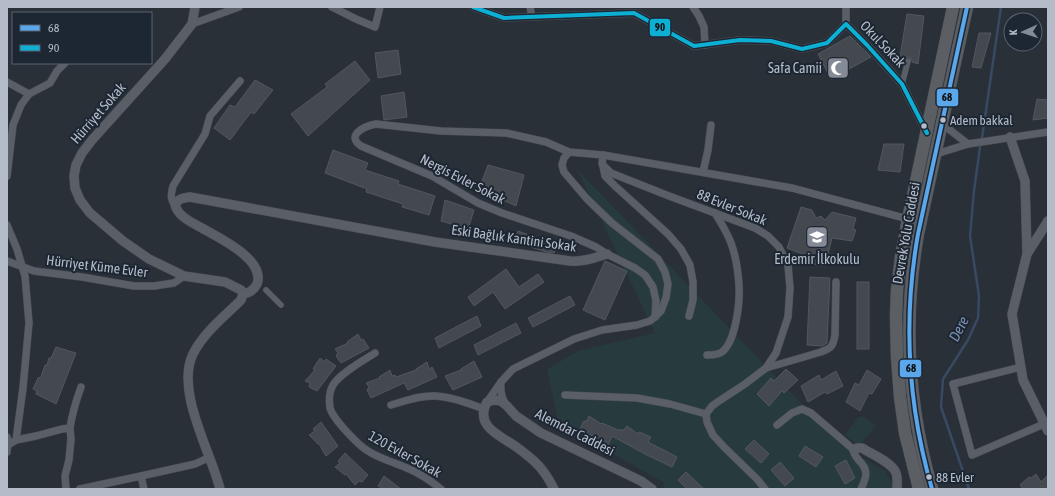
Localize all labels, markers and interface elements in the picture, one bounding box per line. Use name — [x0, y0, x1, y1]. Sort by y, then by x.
legend — [12, 12, 152, 64]
north arrow — [1003, 12, 1043, 52]
line badge: 90 — [649, 18, 671, 37]
street label: Okul Sokak — [857, 18, 909, 70]
text: 68 — [48, 21, 60, 35]
text: 90 — [655, 21, 665, 33]
text: K — [1007, 29, 1019, 36]
text: 90 — [48, 41, 60, 55]
mosque icon: Safa Camii — [825, 55, 851, 81]
place label: Safa Camii — [768, 60, 822, 76]
street label: Hürriyet Sokak — [67, 79, 129, 147]
line badge: 68 — [936, 88, 959, 107]
text: 68 — [942, 91, 952, 103]
place label: Adem bakkal — [950, 113, 1013, 128]
marker: Adem bakkal — [938, 115, 948, 125]
unlabelled marker — [919, 121, 929, 131]
street label: Nergis Evler Sokak — [418, 151, 508, 207]
street label: Devrek Yolu Caddesi — [889, 181, 923, 285]
street label: 88 Evler Sokak — [695, 186, 769, 228]
street label: Eski Bağlık Kantini Sokak — [450, 221, 578, 255]
school or university icon: Erdemir İlkokulu — [804, 224, 830, 250]
place label: Erdemir İlkokulu — [774, 251, 860, 267]
street label: Hürriyet Küme Evler — [45, 252, 149, 280]
water label: Dere — [945, 313, 972, 344]
line badge: 68 — [899, 359, 922, 378]
text: 68 — [906, 362, 916, 374]
street label: Alemdar Caddesi — [533, 405, 617, 459]
street label: 120 Evler Sokak — [366, 427, 444, 481]
place label: 88 Evler — [936, 470, 974, 485]
marker: 88 Evler — [924, 472, 934, 482]

